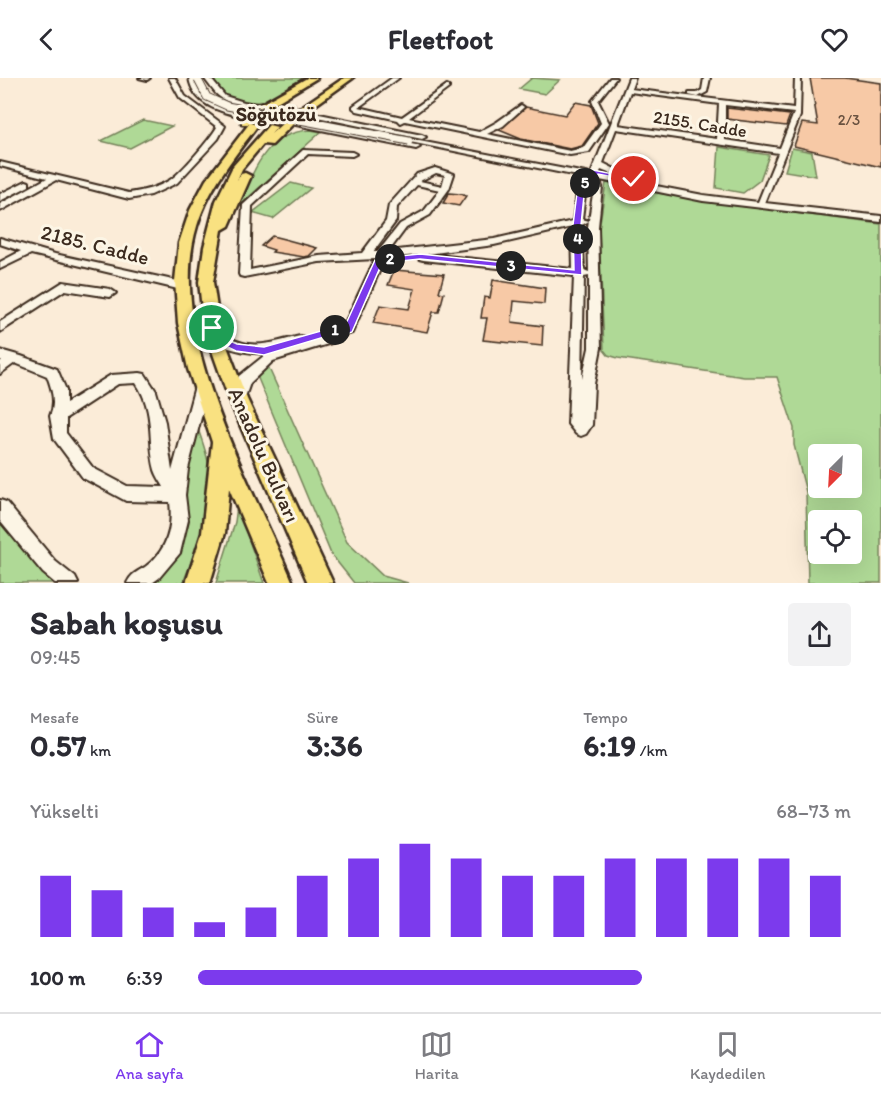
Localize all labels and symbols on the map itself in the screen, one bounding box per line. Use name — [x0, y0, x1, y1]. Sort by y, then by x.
district label: Söğütözü — [236, 102, 316, 127]
street label: 2155. Cadde — [652, 106, 748, 142]
house number: 2/3 — [838, 111, 860, 129]
pin — [608, 153, 659, 204]
pin: 5 — [570, 168, 600, 198]
street label: 2185. Cadde — [39, 219, 152, 270]
pin: 4 — [563, 224, 593, 254]
pin: 2 — [375, 244, 405, 274]
pin: 3 — [496, 251, 526, 281]
pin — [186, 302, 237, 353]
pin: 1 — [320, 315, 350, 345]
street label: Anadolu Bulvarı — [223, 383, 305, 526]
north arrow — [808, 444, 862, 498]

